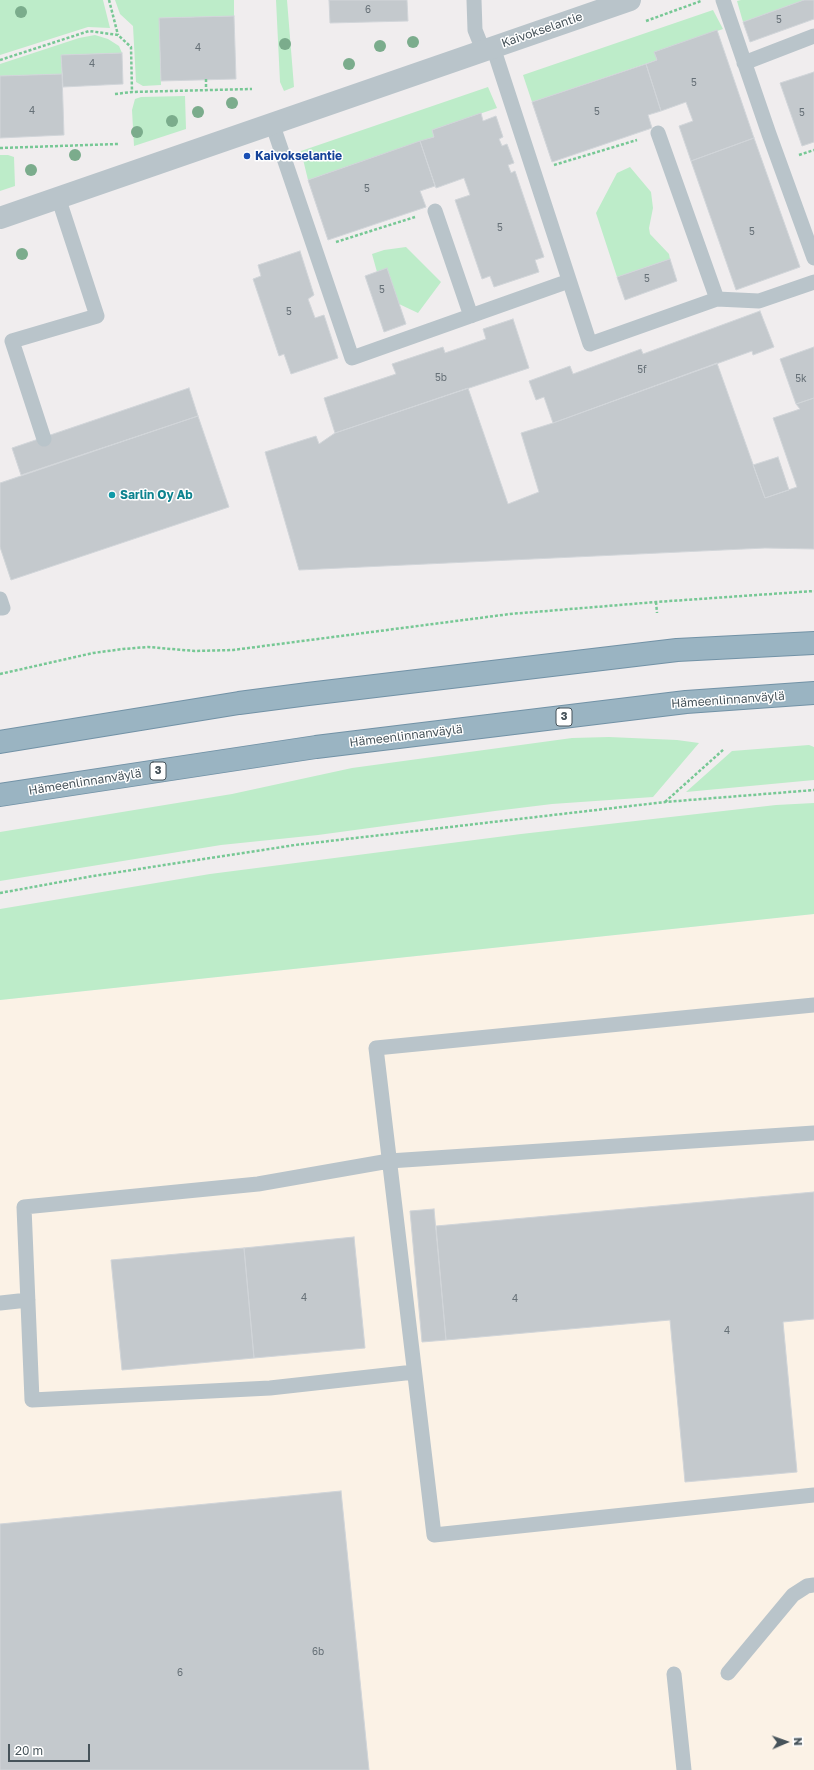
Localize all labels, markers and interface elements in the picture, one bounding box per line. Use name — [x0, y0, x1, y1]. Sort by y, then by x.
house number: 6 — [365, 4, 371, 16]
street label: Kaivokselantie — [500, 9, 584, 51]
house number: 5 — [776, 14, 782, 26]
house number: 4 — [195, 42, 201, 54]
house number: 4 — [89, 58, 95, 70]
house number: 5 — [691, 77, 697, 89]
house number: 4 — [29, 105, 35, 117]
house number: 5 — [594, 106, 600, 118]
house number: 5 — [799, 107, 805, 119]
place label: Kaivokselantie — [255, 149, 342, 163]
marker: Kaivokselantie — [242, 151, 252, 161]
house number: 5 — [364, 183, 370, 195]
house number: 5 — [497, 222, 503, 234]
house number: 5 — [749, 226, 755, 238]
house number: 5 — [644, 273, 650, 285]
house number: 5 — [379, 284, 385, 296]
house number: 5 — [286, 306, 292, 318]
house number: 5f — [637, 364, 647, 376]
house number: 5b — [435, 372, 447, 384]
house number: 5k — [795, 373, 807, 385]
place label: Sarlin Oy Ab — [120, 488, 193, 502]
marker: Sarlin Oy Ab — [107, 490, 117, 500]
street label: Hämeenlinnanväylä — [671, 689, 785, 711]
road number: 3 — [556, 708, 572, 726]
street label: Hämeenlinnanväylä — [349, 722, 463, 750]
road number: 3 — [150, 762, 166, 780]
street label: Hämeenlinnanväylä — [28, 766, 142, 798]
house number: 4 — [301, 1292, 307, 1304]
house number: 4 — [512, 1293, 518, 1305]
house number: 4 — [724, 1325, 730, 1337]
house number: 6b — [312, 1646, 324, 1658]
house number: 6 — [177, 1667, 183, 1679]
north arrow — [766, 1722, 806, 1762]
scale bar — [10, 1736, 92, 1762]
text: N — [792, 1737, 805, 1746]
text: 20 m — [15, 1743, 43, 1758]

